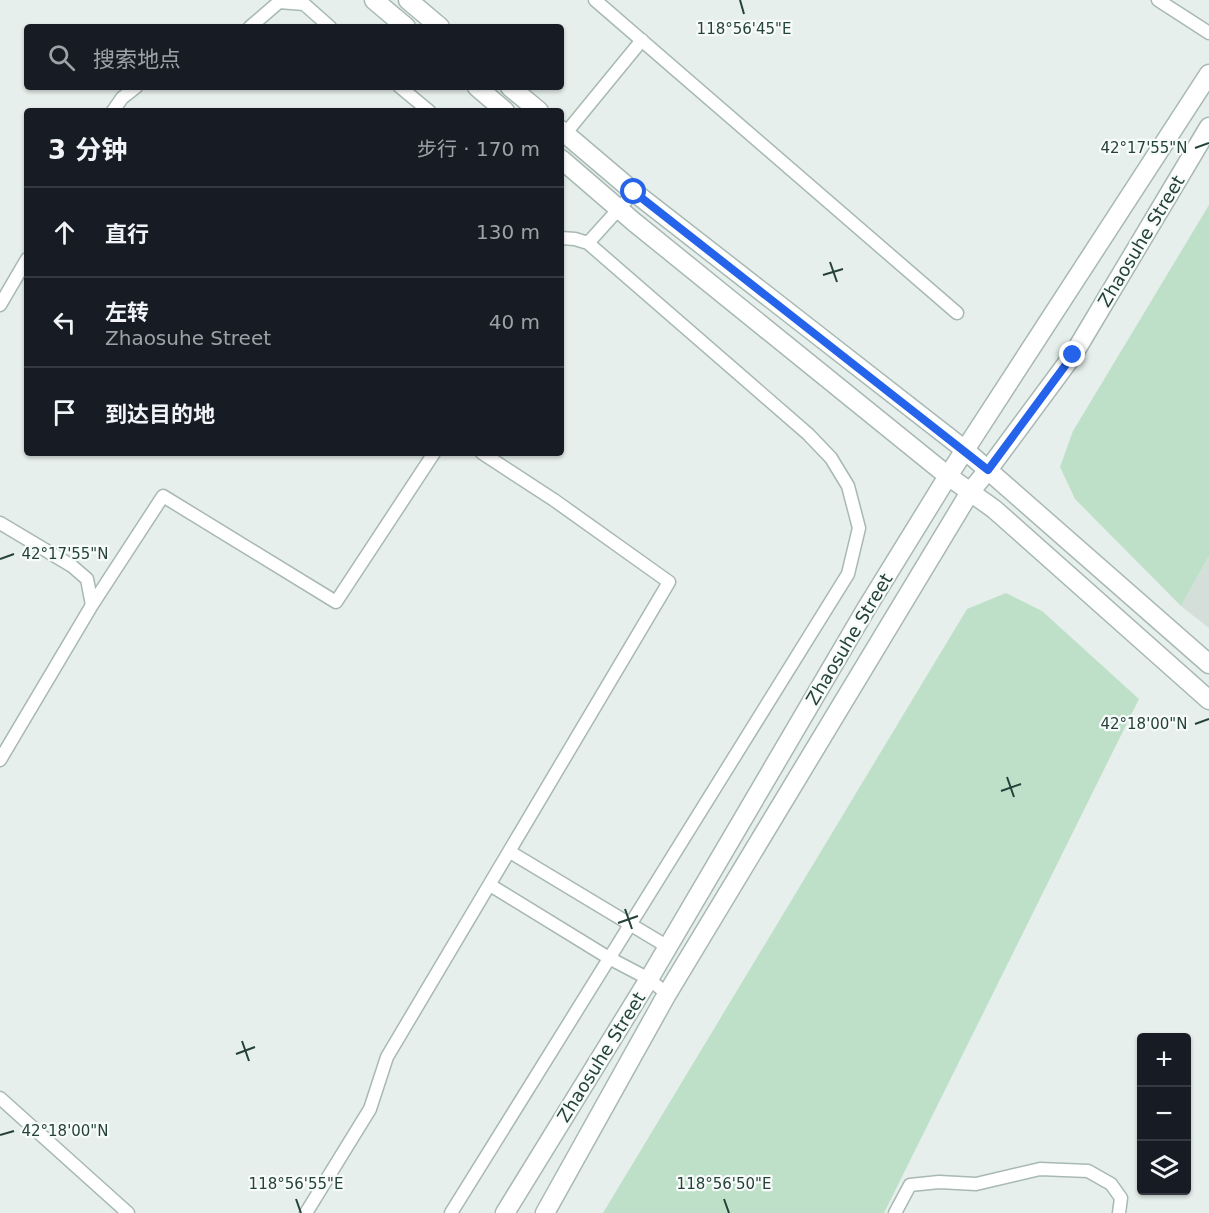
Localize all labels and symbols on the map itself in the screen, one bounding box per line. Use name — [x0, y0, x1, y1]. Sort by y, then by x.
text: 118°56'45"E — [697, 20, 791, 38]
text: 42°17'55"N — [1100, 139, 1188, 157]
street label: Zhaosuhe Street — [1094, 172, 1188, 310]
route start — [620, 178, 646, 204]
route end — [1059, 341, 1085, 367]
text: 42°17'55"N — [21, 545, 109, 563]
street label: Zhaosuhe Street — [802, 570, 896, 708]
text: 42°18'00"N — [1100, 715, 1188, 733]
street label: Zhaosuhe Street — [552, 988, 650, 1126]
text: 42°18'00"N — [21, 1122, 109, 1140]
text: 118°56'55"E — [249, 1175, 343, 1193]
text: 118°56'50"E — [677, 1175, 771, 1193]

